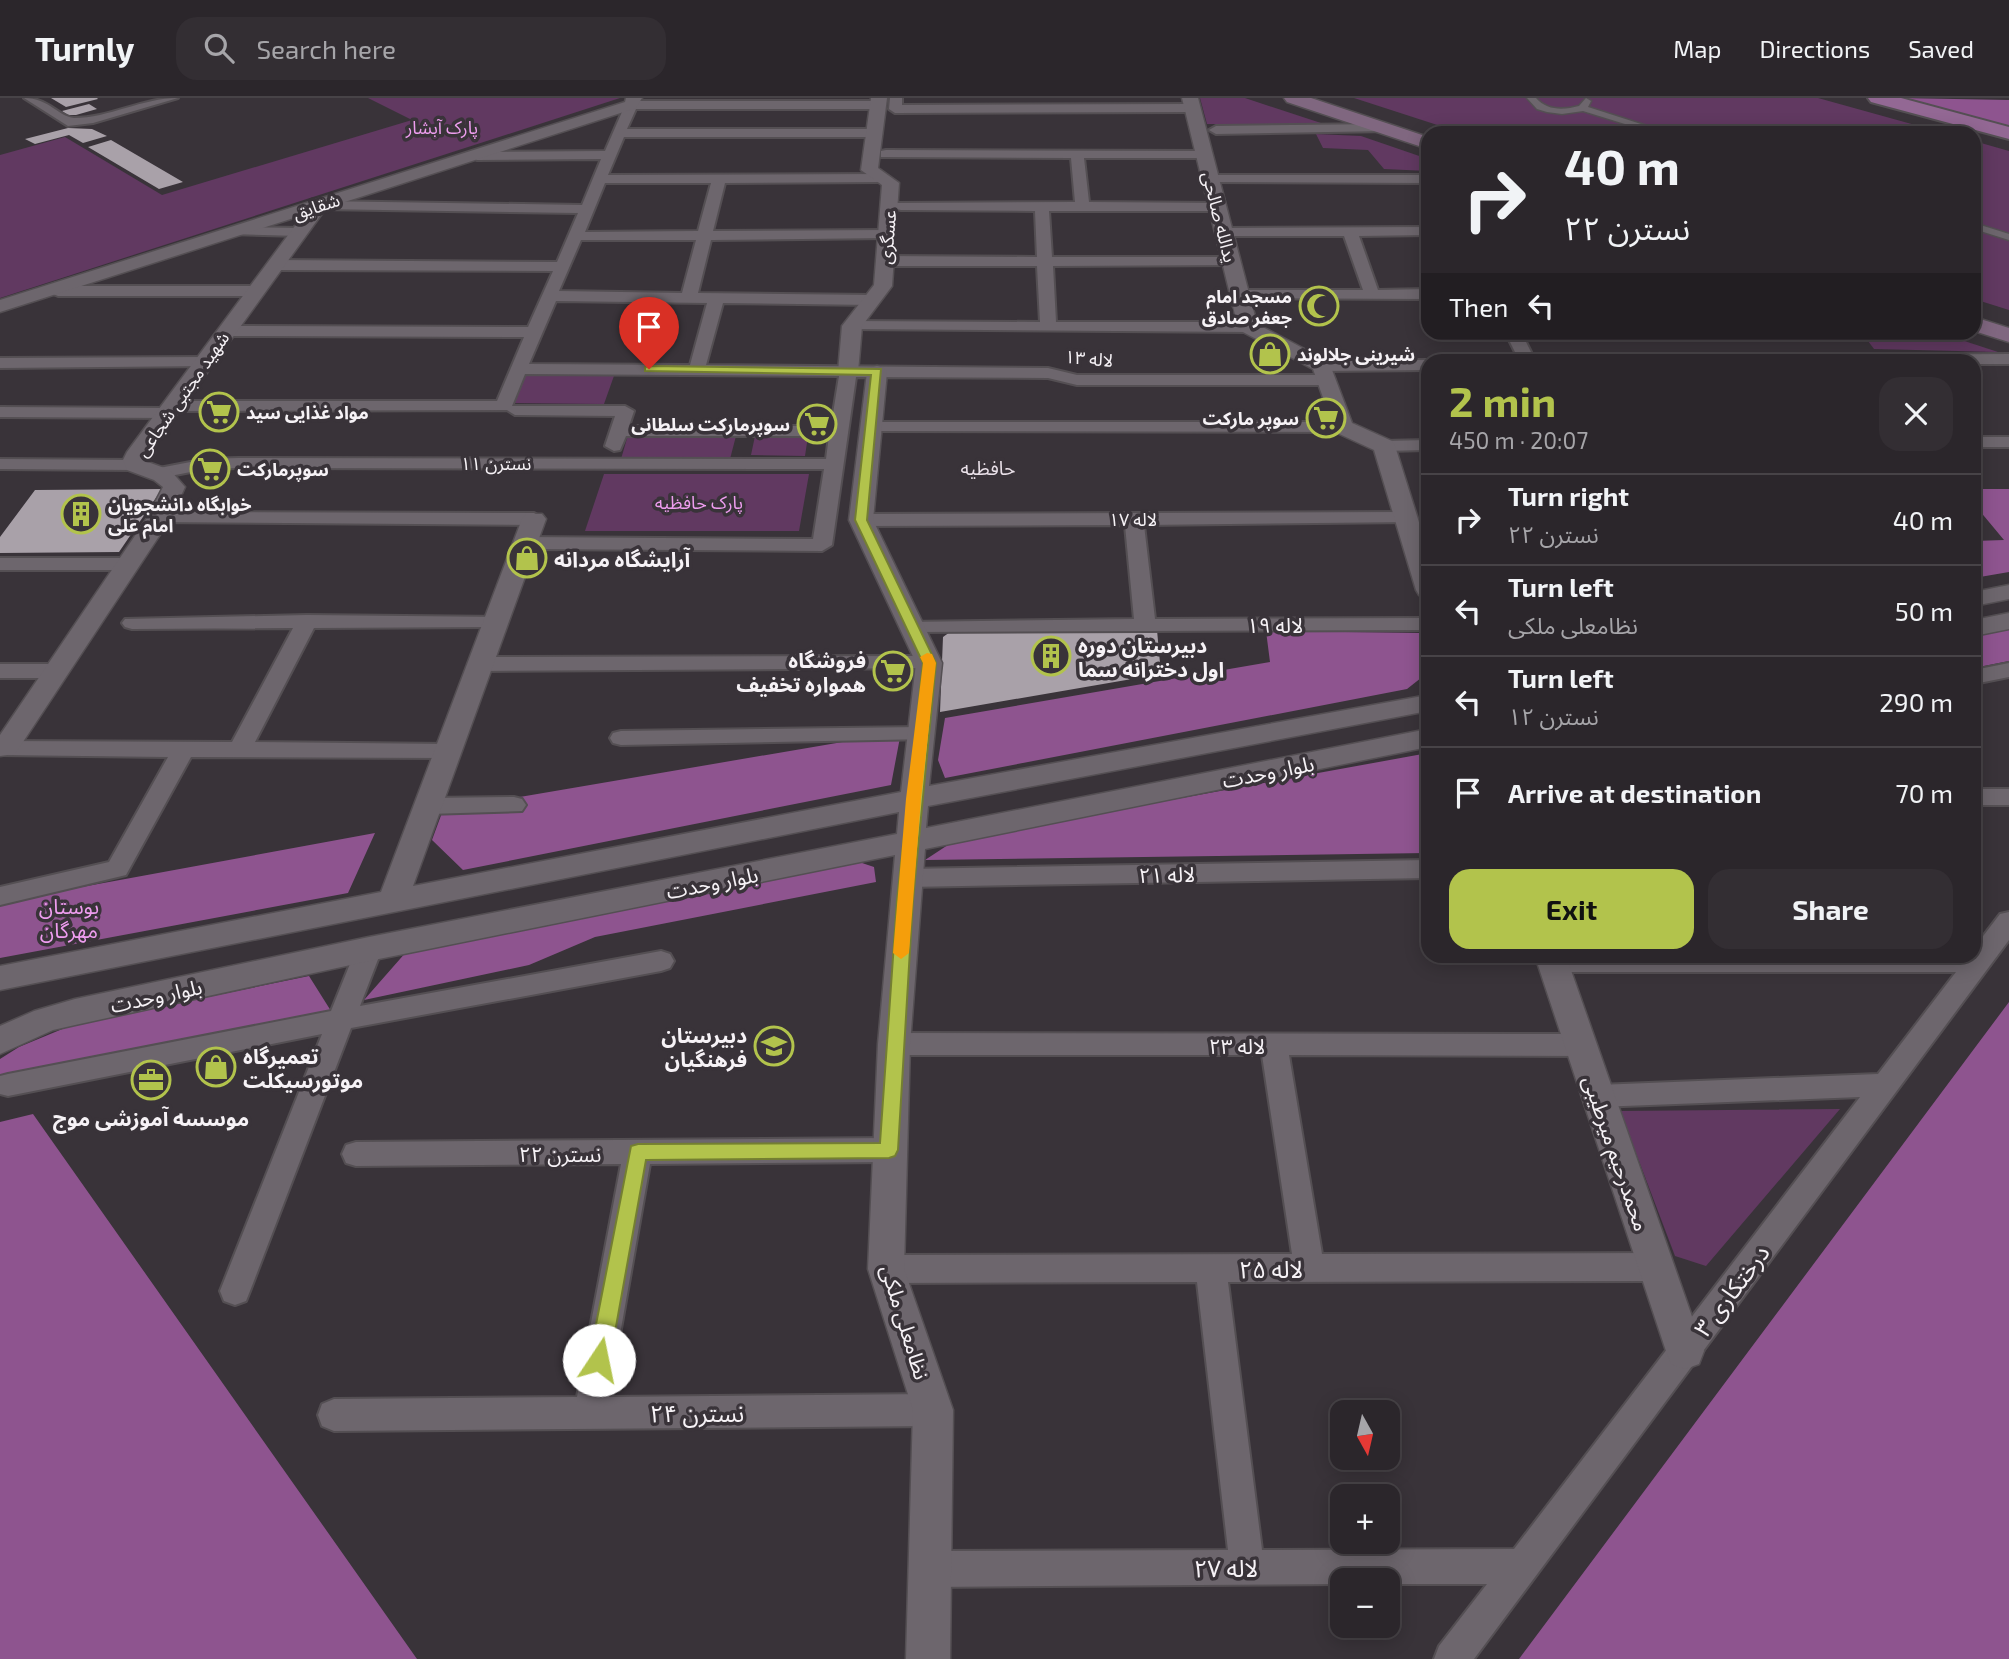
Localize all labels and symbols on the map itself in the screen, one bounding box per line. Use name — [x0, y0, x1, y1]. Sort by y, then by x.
park label: پارک آبشار — [405, 116, 478, 139]
street label: یدالله صالحی — [1197, 169, 1242, 265]
street label: شقایق — [290, 188, 343, 225]
street label: عسگری — [874, 209, 901, 265]
place label: مسجد امام جعفر صادق — [1202, 285, 1292, 329]
mosque icon: مسجد امام جعفر صادق — [1298, 285, 1340, 327]
pin — [619, 297, 679, 369]
street label: شهید مجتبی شجاعی — [131, 327, 234, 461]
shop icon: شیرینی جلالوند — [1249, 333, 1291, 375]
place label: شیرینی جلالوند — [1297, 343, 1415, 366]
street label: لاله ۱۳ — [1064, 345, 1114, 371]
supermarket icon: مواد غذایی سید — [198, 391, 240, 433]
supermarket icon: سوپر مارکت — [1305, 397, 1347, 439]
place label: مواد غذایی سید — [246, 401, 369, 423]
supermarket icon: سوپرمارکت سلطانی — [796, 403, 838, 445]
place label: سوپر مارکت — [1202, 407, 1299, 431]
place label: سوپرمارکت سلطانی — [631, 413, 790, 437]
supermarket icon: سوپرمارکت — [189, 448, 231, 490]
street label: نسترن ۱۱ — [461, 452, 531, 475]
district label: حافظیه — [960, 456, 1016, 479]
place label: سوپرمارکت — [237, 458, 329, 482]
park label: پارک حافظیه — [655, 491, 743, 514]
building icon: خوابگاه دانشجویان امام علی — [60, 493, 102, 535]
place label: خوابگاه دانشجویان امام علی — [108, 493, 252, 539]
street label: لاله ۱۷ — [1109, 508, 1157, 530]
shop icon: آرایشگاه مردانه — [506, 537, 548, 579]
place label: آرایشگاه مردانه — [554, 546, 691, 572]
street label: لاله ۱۹ — [1247, 612, 1303, 637]
place label: دبیرستان دوره اول دخترانه سما — [1078, 632, 1224, 682]
building icon: دبیرستان دوره اول دخترانه سما — [1030, 635, 1072, 677]
place label: فروشگاه همواره تخفیف — [736, 647, 866, 697]
supermarket icon: فروشگاه همواره تخفیف — [872, 650, 914, 692]
street label: بلوار وحدت — [1220, 750, 1316, 793]
street label: بلوار وحدت — [664, 861, 760, 904]
street label: لاله ۲۱ — [1138, 861, 1196, 887]
park label: بوستان مهرگان — [39, 893, 99, 943]
street label: بلوار وحدت — [108, 973, 204, 1018]
place label: دبیرستان فرهنگیان — [661, 1022, 747, 1072]
school or university icon: دبیرستان فرهنگیان — [753, 1025, 795, 1067]
street label: لاله ۲۳ — [1209, 1033, 1265, 1058]
place label: تعمیرگاه موتورسیکلت — [243, 1043, 363, 1093]
shop icon: تعمیرگاه موتورسیکلت — [195, 1046, 237, 1088]
office icon: موسسه آموزشی موج — [130, 1059, 172, 1101]
street label: محمدرحیم میرطیبی — [1575, 1072, 1655, 1235]
place label: موسسه آموزشی موج — [53, 1105, 249, 1134]
street label: نسترن ۲۲ — [519, 1141, 601, 1167]
street label: درختکاری ۳ — [1687, 1238, 1776, 1342]
street label: لاله ۲۵ — [1239, 1254, 1303, 1283]
street label: نظامعلی ملکی — [876, 1262, 935, 1383]
position arrow — [562, 1323, 636, 1397]
street label: نسترن ۲۴ — [650, 1398, 744, 1428]
north arrow — [1330, 1400, 1400, 1470]
street label: لاله ۲۷ — [1194, 1553, 1258, 1582]

